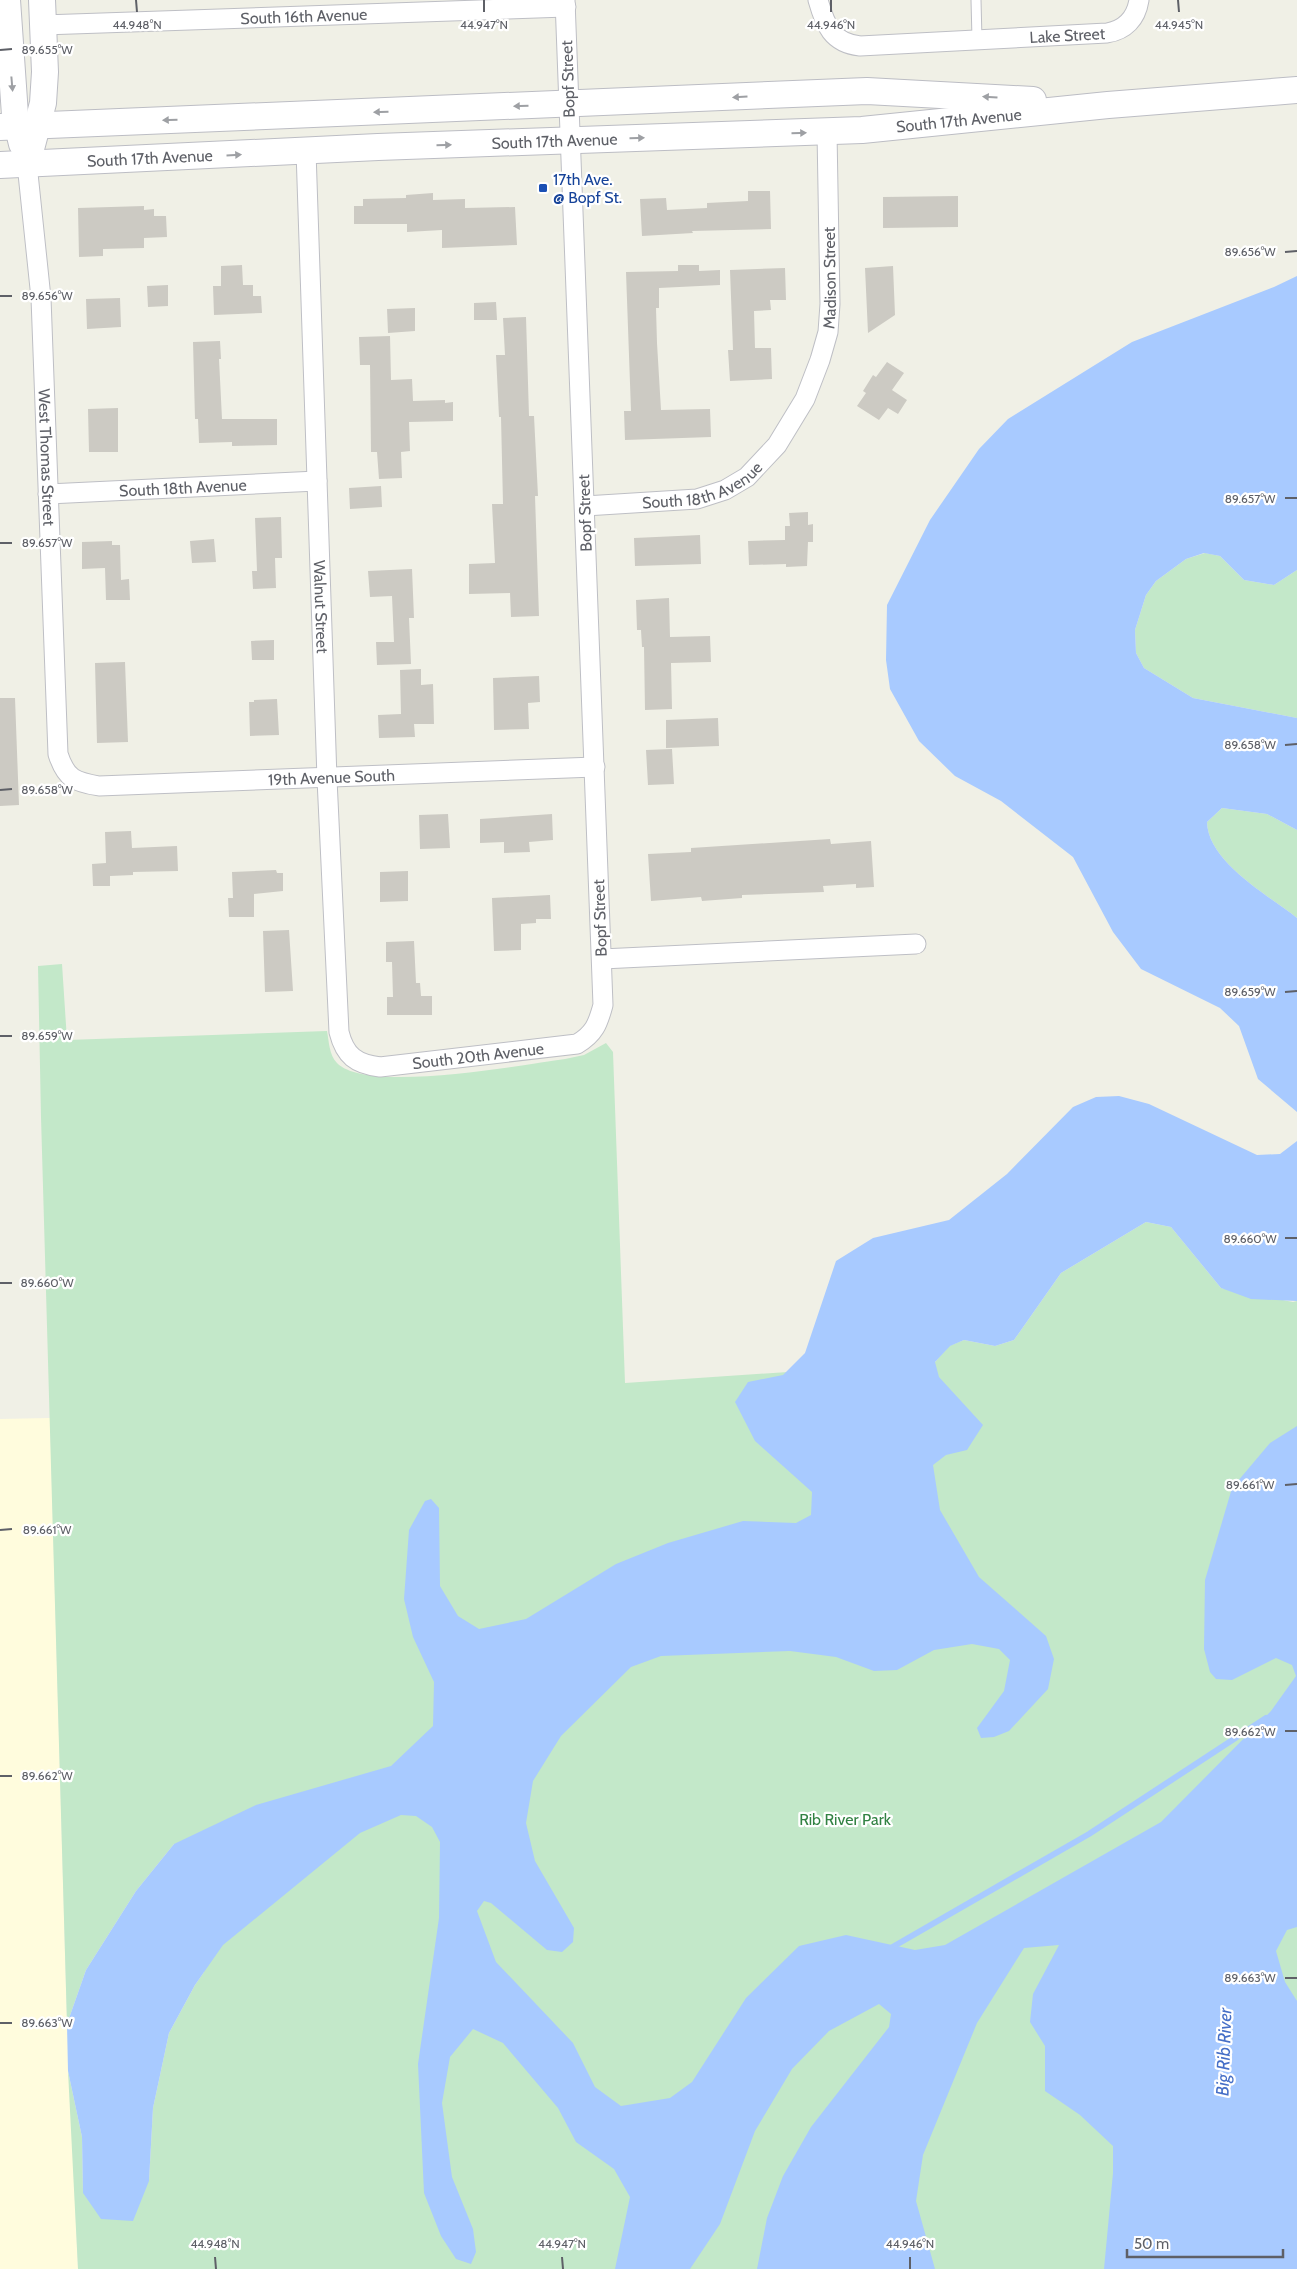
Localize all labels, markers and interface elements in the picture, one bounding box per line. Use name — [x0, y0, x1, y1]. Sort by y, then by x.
street label: South 16th Avenue — [240, 4, 368, 28]
text: 44.948°N — [112, 17, 162, 32]
text: 44.947°N — [460, 17, 508, 32]
text: 44.946°N — [807, 17, 855, 32]
text: 44.945°N — [1155, 17, 1203, 32]
street label: Lake Street — [1029, 24, 1106, 47]
street label: Bopf Street — [557, 39, 579, 118]
text: 89.655°W — [22, 42, 73, 57]
one-way arrow — [9, 76, 17, 92]
one-way arrow — [732, 93, 748, 101]
one-way arrow — [981, 93, 997, 101]
one-way arrow — [512, 102, 528, 110]
street label: South 17th Avenue — [895, 104, 1022, 136]
one-way arrow — [373, 108, 389, 116]
one-way arrow — [162, 117, 178, 125]
one-way arrow — [792, 128, 808, 136]
street label: South 17th Avenue — [491, 129, 618, 153]
one-way arrow — [629, 134, 645, 142]
one-way arrow — [436, 140, 452, 148]
street label: South 17th Avenue — [86, 145, 213, 170]
one-way arrow — [226, 151, 242, 159]
place label: 17th Ave. @ Bopf St. — [553, 170, 622, 207]
marker: 17th Ave. @ Bopf St. — [537, 182, 549, 194]
street label: Madison Street — [819, 226, 840, 330]
text: 89.656°W — [1224, 244, 1276, 259]
text: 89.656°W — [21, 288, 73, 303]
street label: West Thomas Street — [35, 388, 59, 527]
street label: South 18th Avenue — [641, 458, 766, 512]
street label: Bopf Street — [574, 473, 596, 552]
street label: South 18th Avenue — [119, 475, 247, 500]
text: 89.657°W — [1225, 491, 1276, 506]
text: 89.657°W — [22, 535, 73, 550]
street label: Walnut Street — [310, 560, 332, 654]
text: 89.658°W — [1224, 737, 1277, 752]
street label: 19th Avenue South — [268, 765, 395, 789]
text: 89.658°W — [21, 782, 74, 797]
street label: Bopf Street — [589, 878, 611, 957]
text: 89.659°W — [1224, 984, 1276, 999]
text: 89.659°W — [21, 1028, 73, 1043]
street label: South 20th Avenue — [411, 1038, 545, 1073]
text: 89.660°W — [1223, 1231, 1277, 1246]
text: 89.660°W — [20, 1275, 74, 1290]
text: 89.661°W — [1226, 1477, 1275, 1492]
text: 89.661°W — [23, 1522, 72, 1537]
text: 89.662°W — [1224, 1724, 1276, 1739]
text: 89.662°W — [21, 1768, 73, 1783]
park label: Rib River Park — [799, 1810, 892, 1829]
text: 89.663°W — [1224, 1970, 1276, 1985]
water label: Big Rib River — [1211, 2006, 1237, 2096]
text: 89.663°W — [21, 2015, 73, 2030]
scale bar — [1127, 2226, 1283, 2258]
text: 50 m — [1134, 2235, 1169, 2253]
text: 44.948°N — [190, 2236, 240, 2251]
text: 44.947°N — [538, 2236, 586, 2251]
text: 44.946°N — [886, 2236, 934, 2251]

